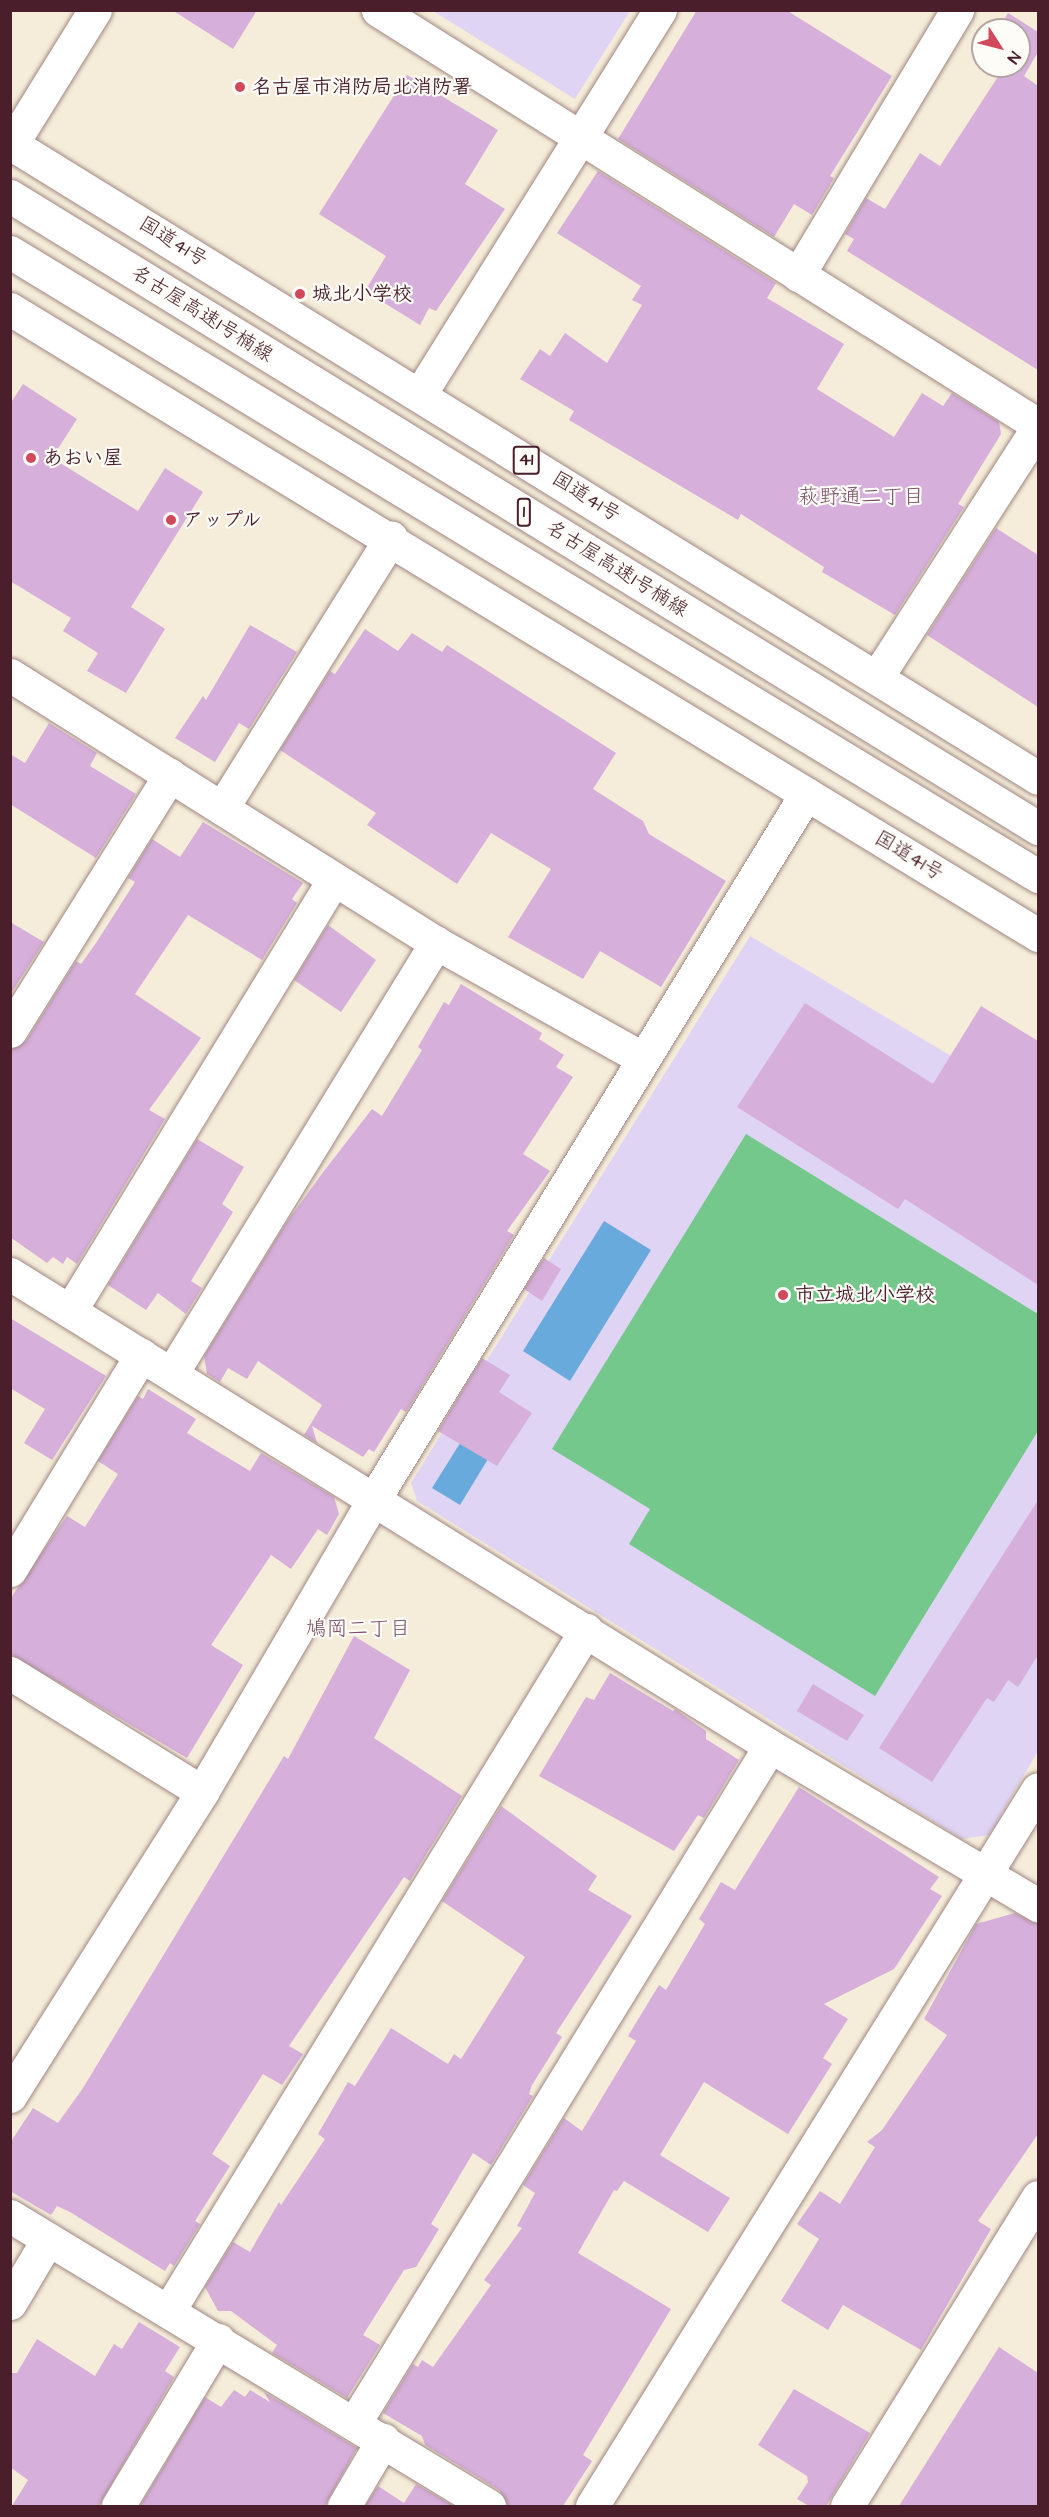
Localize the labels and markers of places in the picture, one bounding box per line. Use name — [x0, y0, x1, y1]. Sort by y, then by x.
place label: 名古屋市消防局北消防署 — [252, 75, 472, 99]
marker: 名古屋市消防局北消防署 — [233, 80, 247, 94]
place label: 城北小学校 — [312, 282, 412, 306]
marker: 城北小学校 — [293, 287, 307, 301]
place label: あおい屋 — [43, 446, 123, 470]
marker: あおい屋 — [24, 451, 38, 465]
place label: アップル — [183, 508, 263, 532]
marker: アップル — [164, 513, 178, 527]
place label: 市立城北小学校 — [795, 1283, 935, 1307]
marker: 市立城北小学校 — [776, 1288, 790, 1302]

